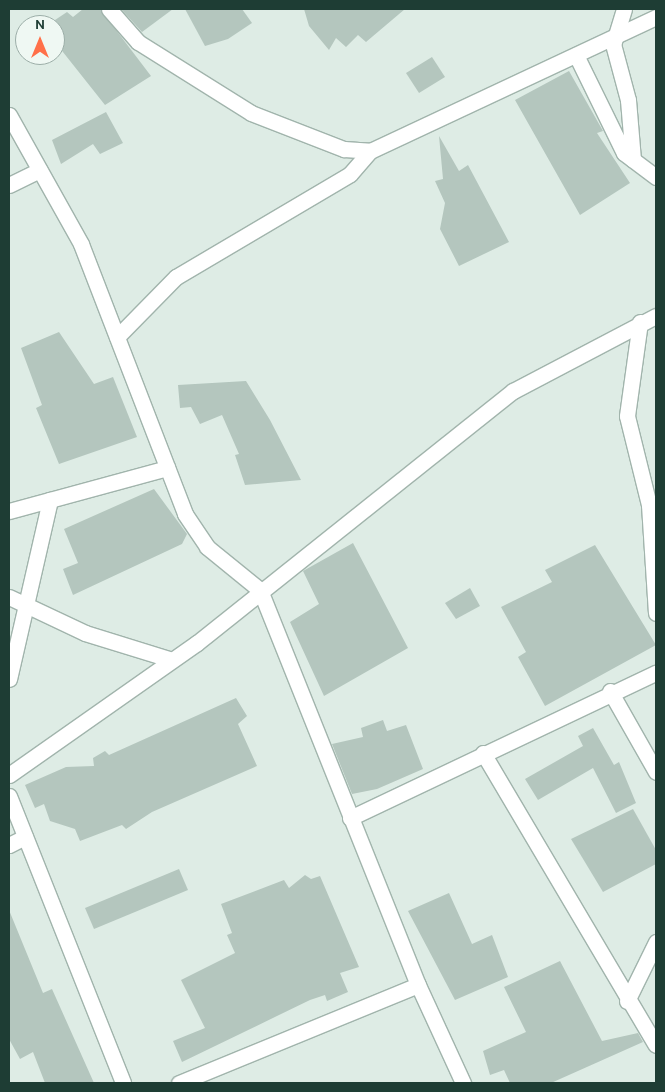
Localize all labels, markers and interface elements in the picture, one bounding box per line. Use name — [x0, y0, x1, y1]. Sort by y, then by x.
north arrow — [15, 15, 65, 65]
text: N — [35, 17, 45, 34]

